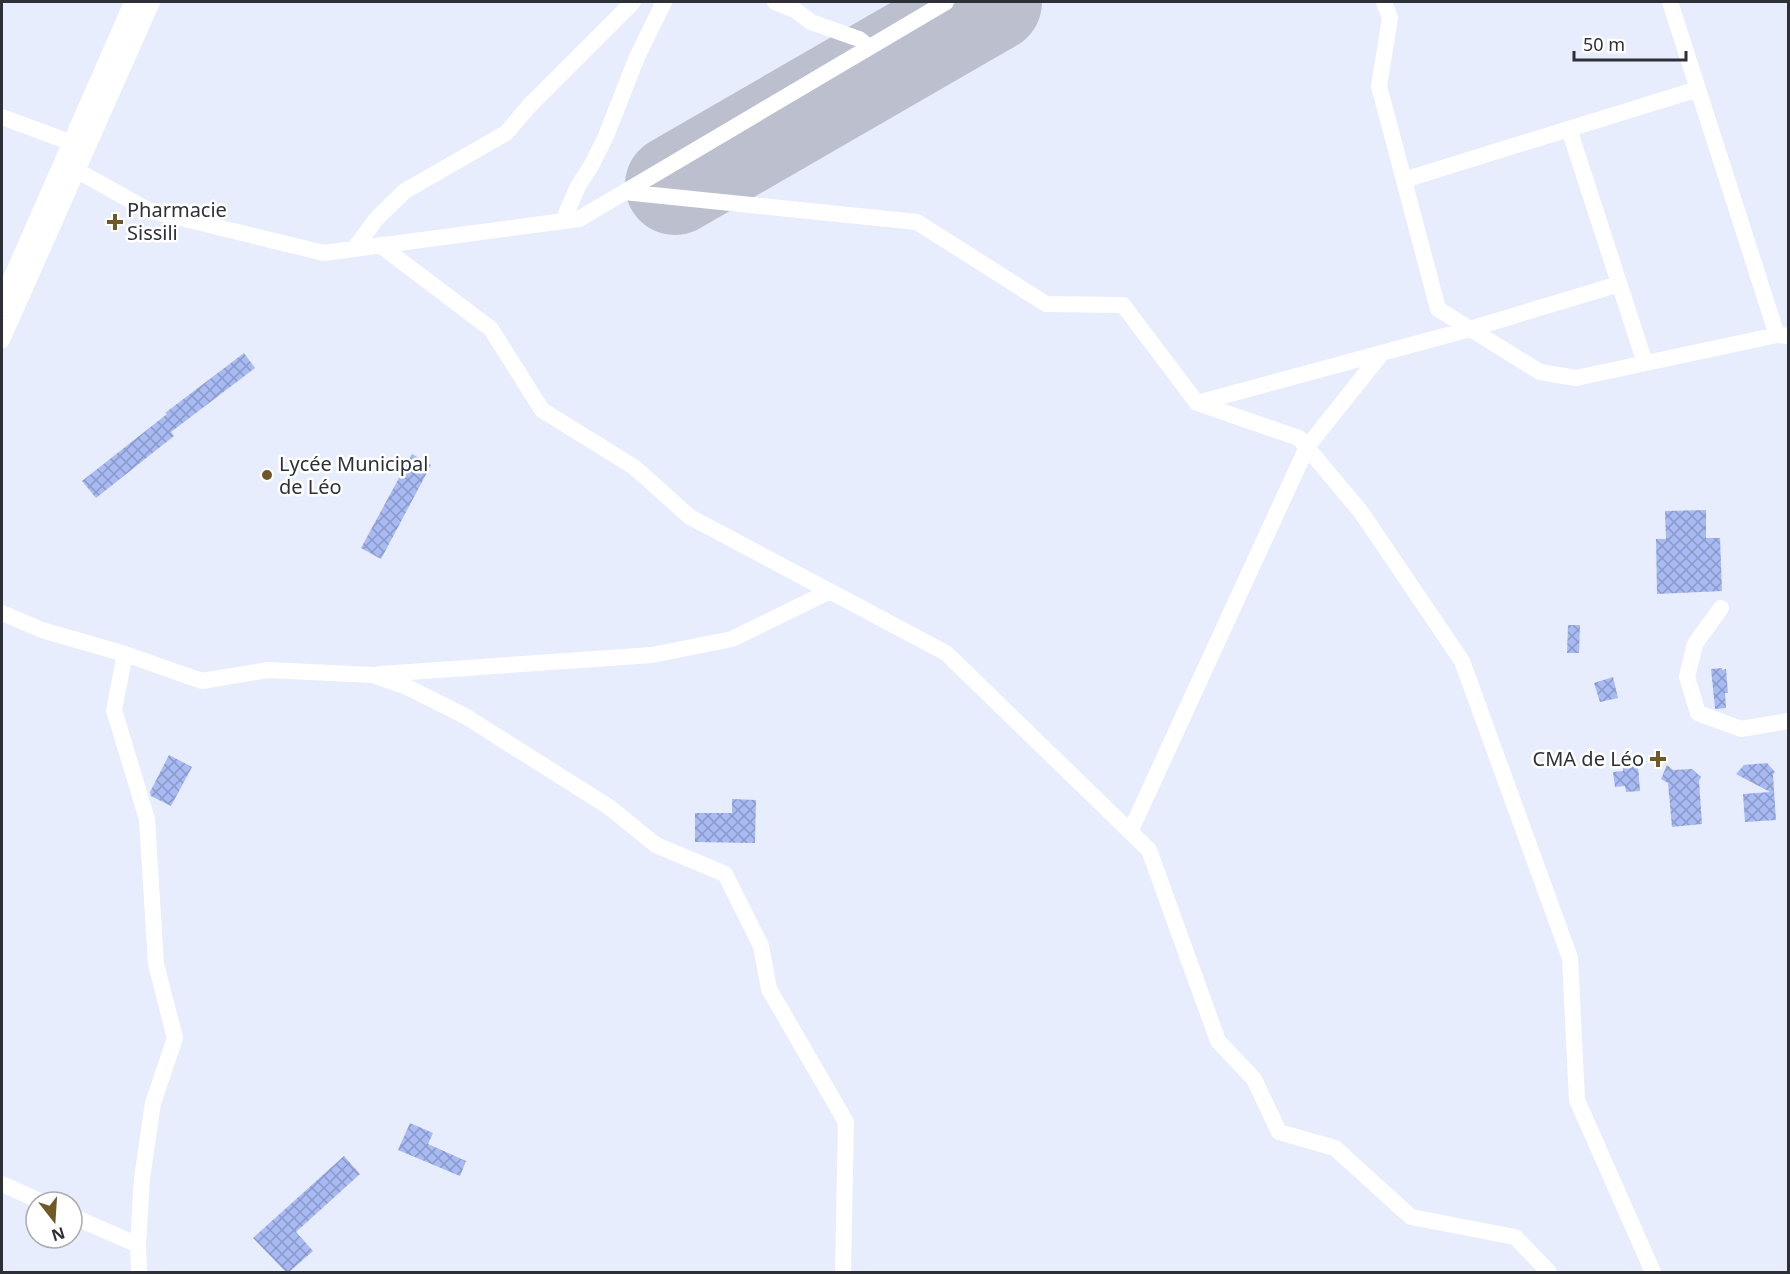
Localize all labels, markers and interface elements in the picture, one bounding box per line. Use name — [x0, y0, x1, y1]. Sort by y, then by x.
scale bar — [1574, 24, 1686, 62]
text: 50 m — [1583, 32, 1625, 56]
place label: Pharmacie Sissili — [127, 196, 227, 246]
marker: Pharmacie Sissili — [108, 215, 122, 229]
place label: Lycée Municipal de Léo — [279, 450, 429, 500]
marker: Lycée Municipal de Léo — [260, 468, 274, 482]
place label: CMA de Léo — [1533, 745, 1644, 772]
marker: CMA de Léo — [1649, 750, 1667, 768]
north arrow — [24, 1190, 84, 1250]
text: N — [49, 1222, 68, 1247]

